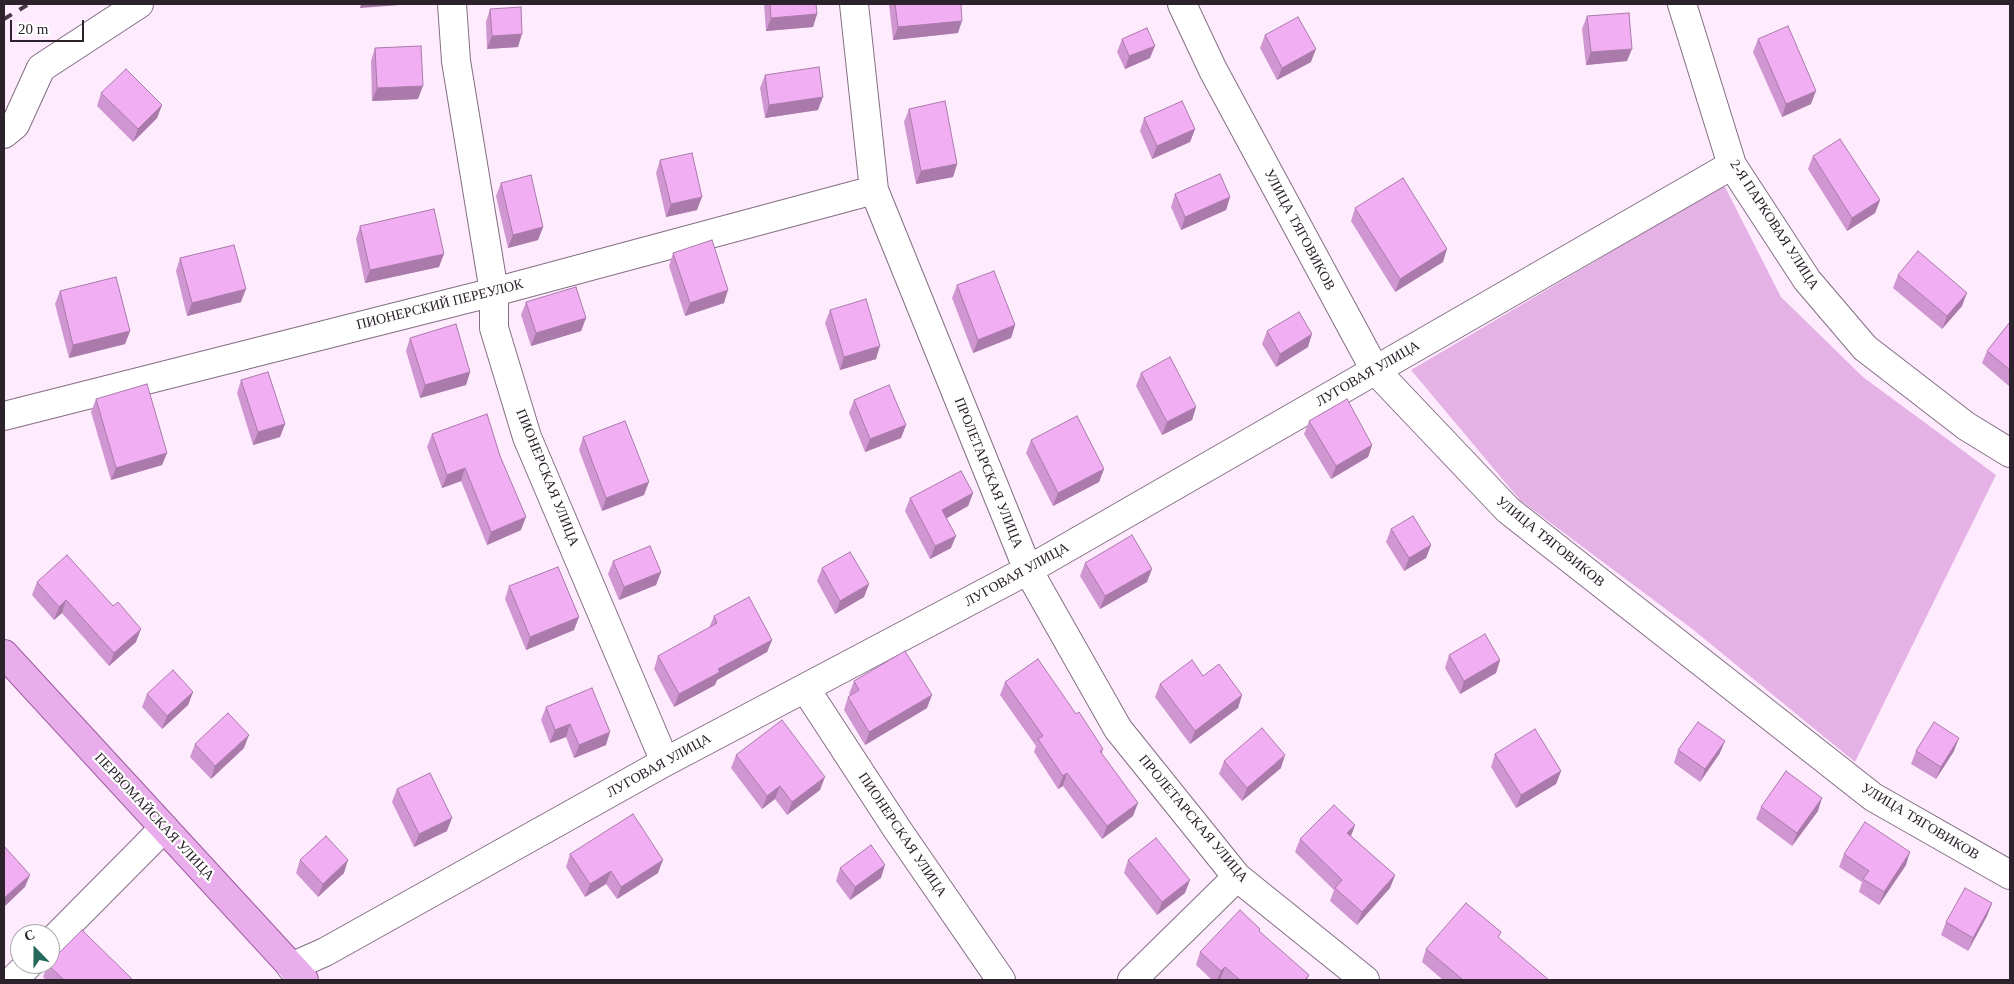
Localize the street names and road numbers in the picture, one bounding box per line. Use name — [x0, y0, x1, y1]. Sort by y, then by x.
street label: 2-Я ПАРКОВАЯ УЛИЦА — [1726, 157, 1822, 293]
street label: УЛИЦА ТЯГОВИКОВ — [1260, 167, 1338, 293]
street label: ПИОНЕРСКИЙ ПЕРЕУЛОК — [355, 276, 525, 334]
street label: ЛУГОВАЯ УЛИЦА — [1313, 338, 1423, 410]
street label: ПРОЛЕТАРСКАЯ УЛИЦА — [950, 395, 1026, 551]
street label: ПИОНЕРСКАЯ УЛИЦА — [512, 407, 582, 549]
street label: УЛИЦА ТЯГОВИКОВ — [1492, 493, 1608, 591]
street label: ЛУГОВАЯ УЛИЦА — [962, 539, 1072, 611]
street label: ЛУГОВАЯ УЛИЦА — [604, 730, 714, 802]
street label: ПЕРВОМАЙСКАЯ УЛИЦА — [90, 750, 218, 884]
street label: ПРОЛЕТАРСКАЯ УЛИЦА — [1135, 752, 1251, 886]
street label: ПИОНЕРСКАЯ УЛИЦА — [854, 769, 950, 901]
street label: УЛИЦА ТЯГОВИКОВ — [1858, 780, 1982, 864]

